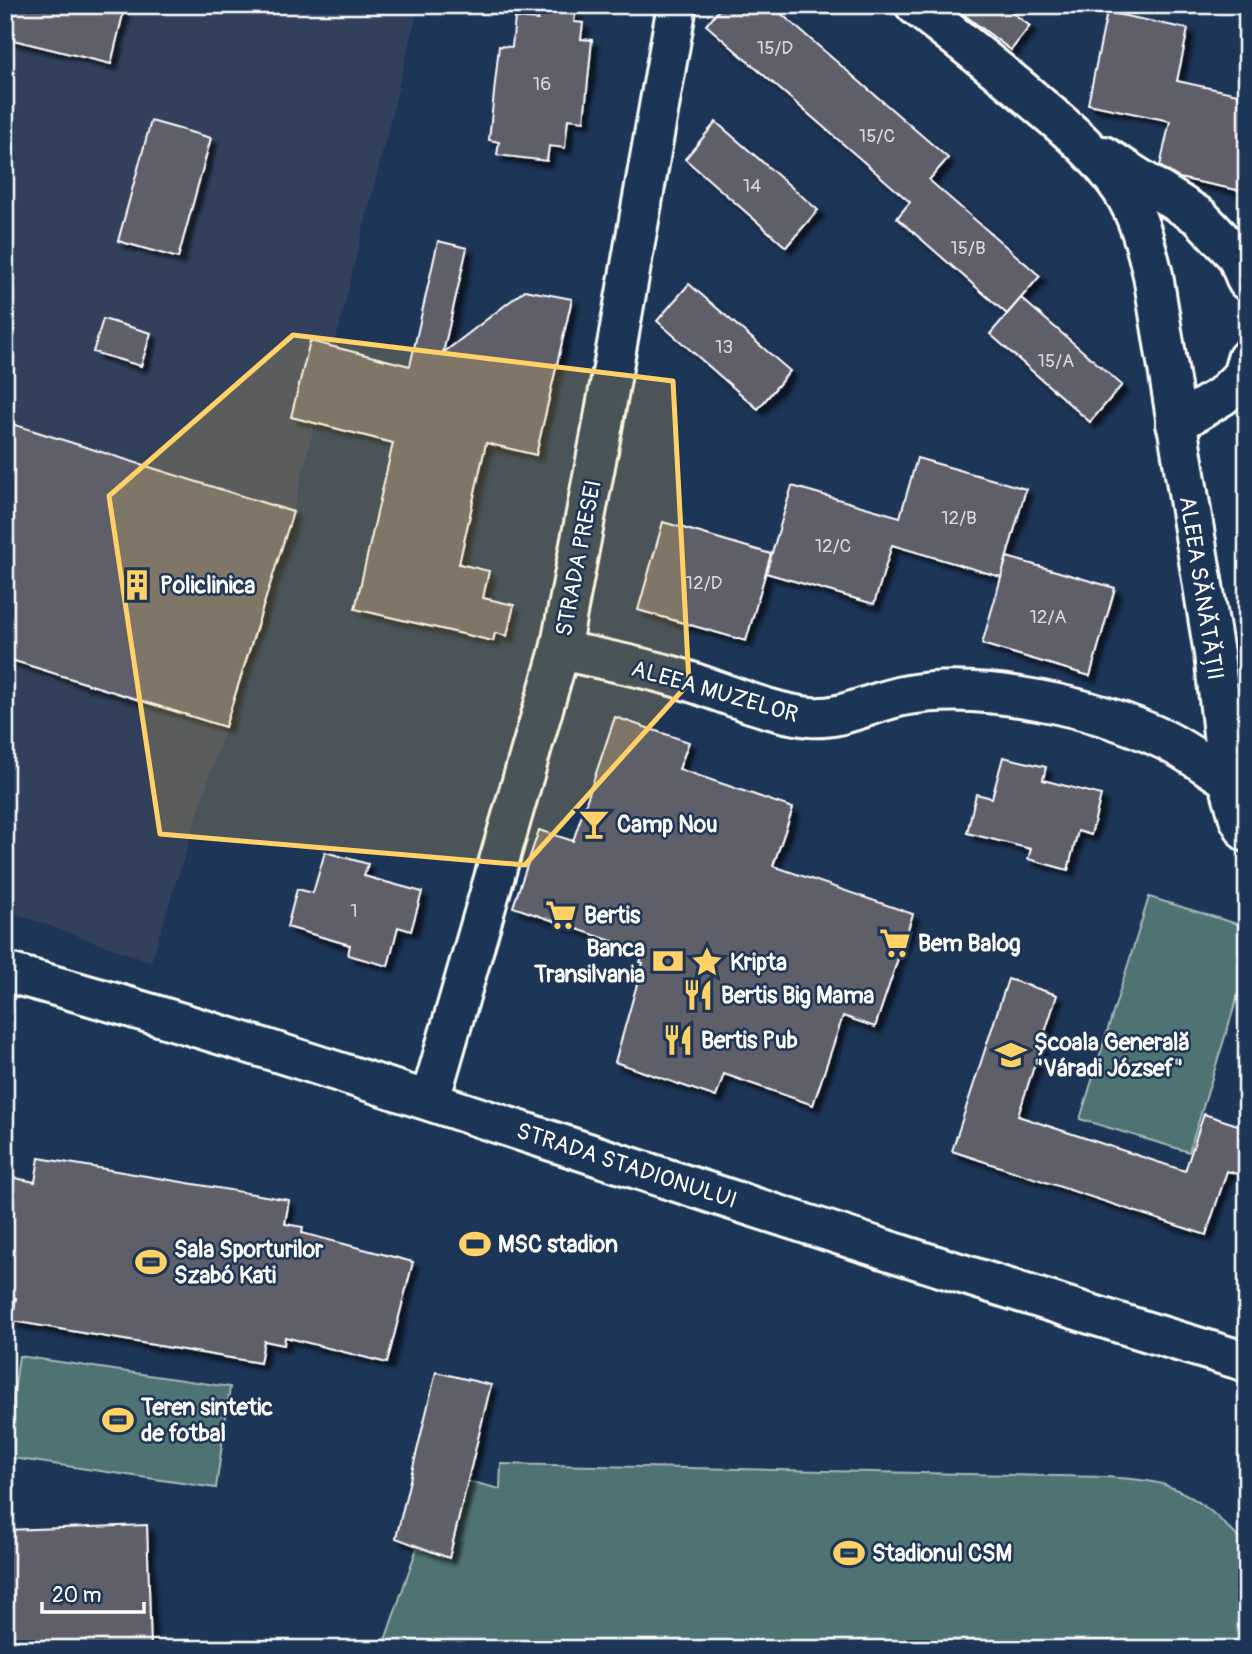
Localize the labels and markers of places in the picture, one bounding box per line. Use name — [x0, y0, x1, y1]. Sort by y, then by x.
building icon: Policlinica — [120, 568, 154, 602]
place label: Policlinica — [160, 571, 255, 600]
bar icon: Camp Nou — [577, 807, 611, 841]
place label: Camp Nou — [617, 810, 718, 839]
supermarket icon: Bertis — [544, 898, 578, 932]
place label: Bertis — [584, 901, 641, 930]
supermarket icon: Bem Balog — [878, 926, 912, 960]
place label: Bem Balog — [918, 929, 1021, 958]
place label: Banca Transilvania — [533, 934, 645, 989]
bank icon: Banca Transilvania — [651, 944, 685, 978]
place icon: Kripta — [690, 945, 724, 979]
place label: Kripta — [730, 948, 787, 977]
restaurant icon: Bertis Big Mama — [681, 978, 715, 1012]
place label: Bertis Big Mama — [721, 981, 875, 1010]
restaurant icon: Bertis Pub — [661, 1023, 695, 1057]
place label: Bertis Pub — [701, 1026, 798, 1055]
place label: Școala Generală "Váradi József" — [1034, 1028, 1190, 1083]
school or university icon: Școala Generală "Váradi József" — [994, 1038, 1028, 1072]
sports icon: MSC stadion — [458, 1227, 492, 1261]
place label: MSC stadion — [498, 1230, 618, 1259]
place label: Sala Sporturilor Szabó Kati — [174, 1235, 324, 1290]
sports icon: Sala Sporturilor Szabó Kati — [134, 1245, 168, 1279]
place label: Teren sintetic de fotbal — [140, 1393, 273, 1448]
sports icon: Teren sintetic de fotbal — [101, 1403, 135, 1437]
sports icon: Stadionul CSM — [832, 1536, 866, 1570]
place label: Stadionul CSM — [872, 1539, 1012, 1568]

